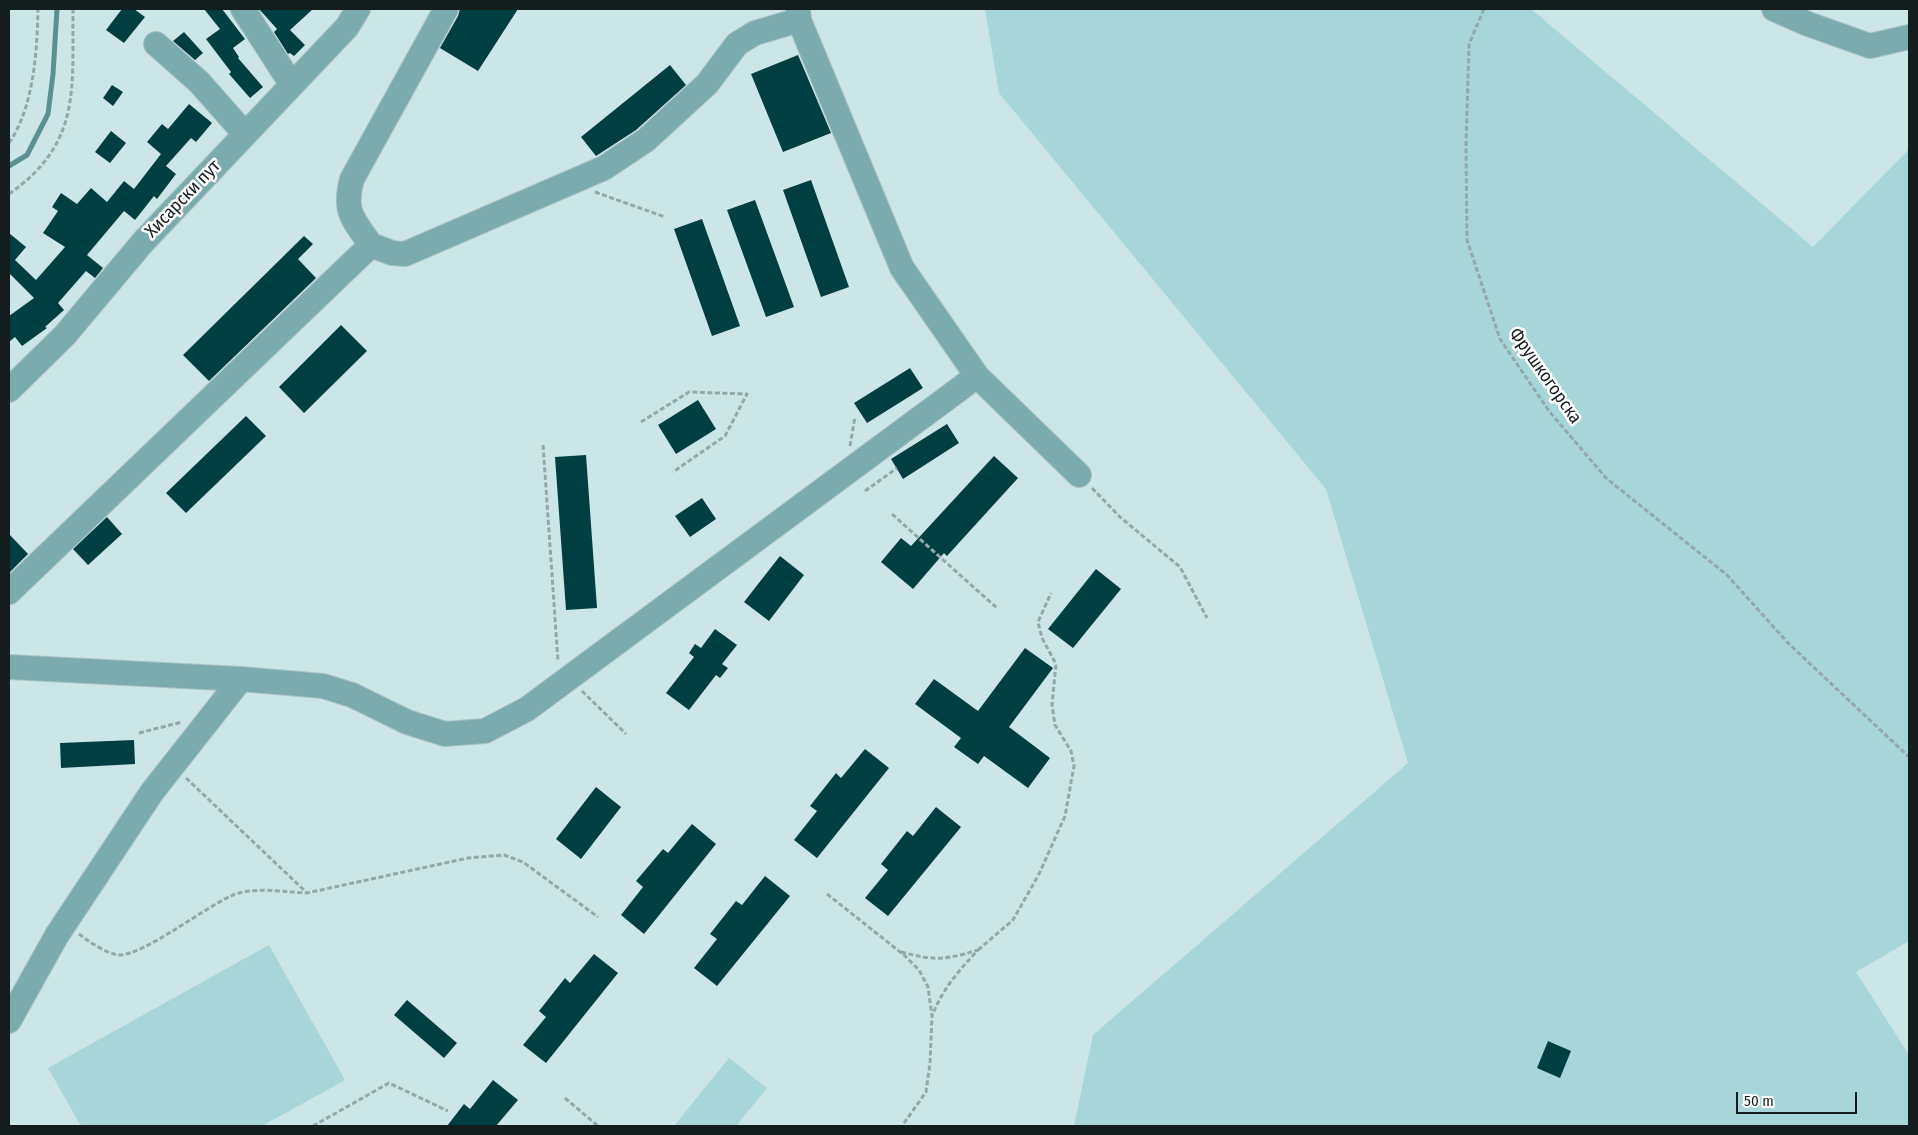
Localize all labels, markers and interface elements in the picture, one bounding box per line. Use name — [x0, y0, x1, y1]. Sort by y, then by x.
street label: Хисарски пут — [141, 156, 225, 242]
street label: Фрушкогорска — [1504, 324, 1586, 428]
scale bar — [1738, 1082, 1859, 1114]
text: 50 m — [1744, 1092, 1774, 1110]

